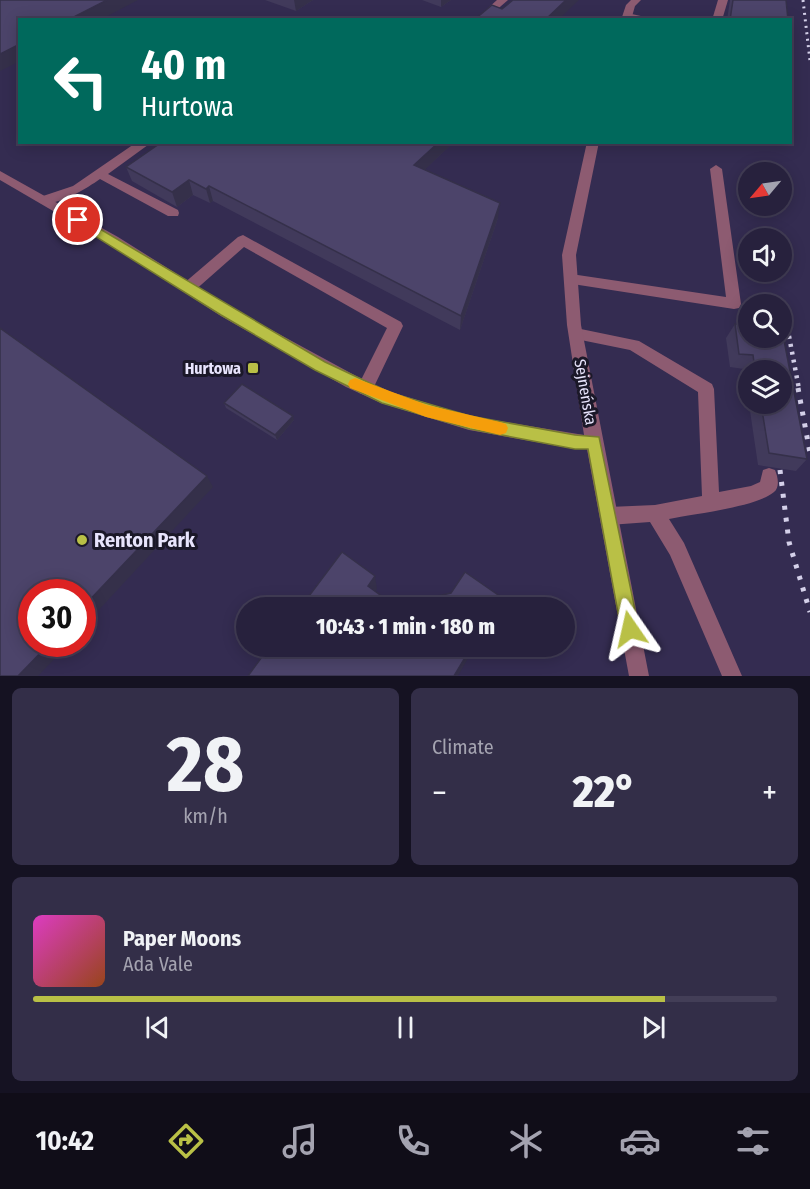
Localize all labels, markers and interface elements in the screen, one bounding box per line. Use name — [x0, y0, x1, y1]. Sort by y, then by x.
text: 40 m — [141, 40, 226, 90]
icon: left — [42, 42, 120, 120]
text: Hurtowa — [141, 91, 234, 123]
north arrow — [738, 162, 792, 216]
map controls — [738, 162, 792, 414]
pin — [52, 194, 103, 245]
icon: arrive — [61, 203, 94, 236]
button: sound — [738, 228, 792, 282]
button: search — [738, 294, 792, 348]
street label: Sejneńska — [570, 358, 601, 427]
place label: Hurtowa — [185, 359, 241, 378]
button: layers — [738, 360, 792, 414]
marker: Hurtowa — [246, 361, 260, 375]
place label: Renton Park — [94, 528, 196, 552]
marker: Renton Park — [75, 533, 89, 547]
speed limit sign: 30 — [18, 579, 96, 657]
position arrow — [598, 597, 662, 661]
text: 10:43 · 1 min · 180 m — [316, 613, 495, 640]
text: 28 — [167, 718, 244, 812]
text: Climate — [432, 735, 494, 759]
text: 22° — [573, 765, 636, 819]
text: − — [432, 773, 447, 813]
text: + — [762, 773, 777, 813]
text: km/h — [183, 804, 228, 828]
text: Paper Moons — [123, 925, 241, 952]
text: Ada Vale — [123, 952, 193, 976]
icon: previous — [141, 1011, 174, 1044]
icon: pause — [389, 1011, 422, 1044]
icon: next — [637, 1011, 670, 1044]
icon: directions — [165, 1120, 207, 1162]
icon: music — [279, 1120, 321, 1162]
icon: phone — [392, 1120, 434, 1162]
icon: climate — [505, 1120, 547, 1162]
icon: car — [619, 1120, 661, 1162]
icon: filters — [732, 1120, 774, 1162]
text: 10:42 — [36, 1125, 94, 1157]

